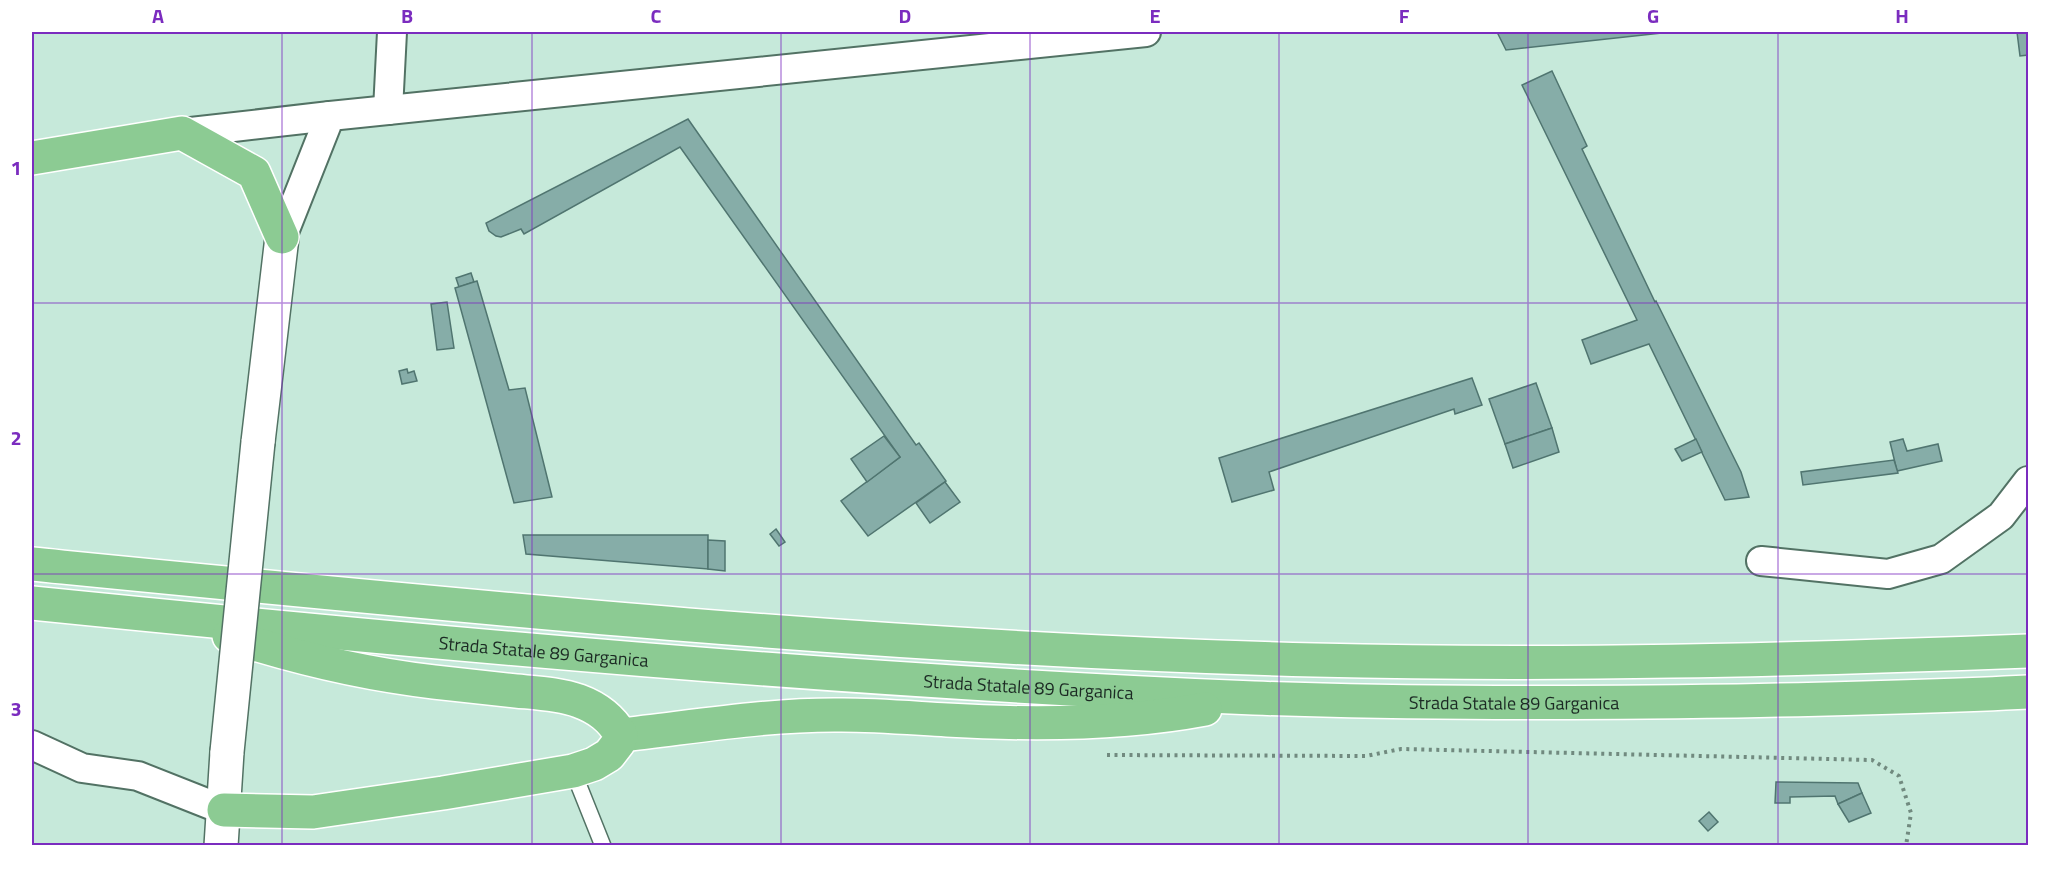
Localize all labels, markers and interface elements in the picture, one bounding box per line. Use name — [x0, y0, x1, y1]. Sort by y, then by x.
text: A — [152, 0, 164, 31]
text: B — [401, 0, 413, 31]
text: C — [651, 0, 662, 31]
text: D — [899, 0, 911, 31]
text: E — [1149, 0, 1161, 31]
text: F — [1399, 0, 1410, 31]
text: G — [1647, 0, 1659, 31]
text: H — [1895, 0, 1909, 31]
text: 1 — [10, 152, 22, 183]
text: 2 — [10, 422, 22, 453]
street label: Strada Statale 89 Garganica — [438, 629, 650, 673]
street label: Strada Statale 89 Garganica — [922, 667, 1134, 706]
street label: Strada Statale 89 Garganica — [1409, 688, 1619, 716]
text: 3 — [10, 693, 22, 724]

